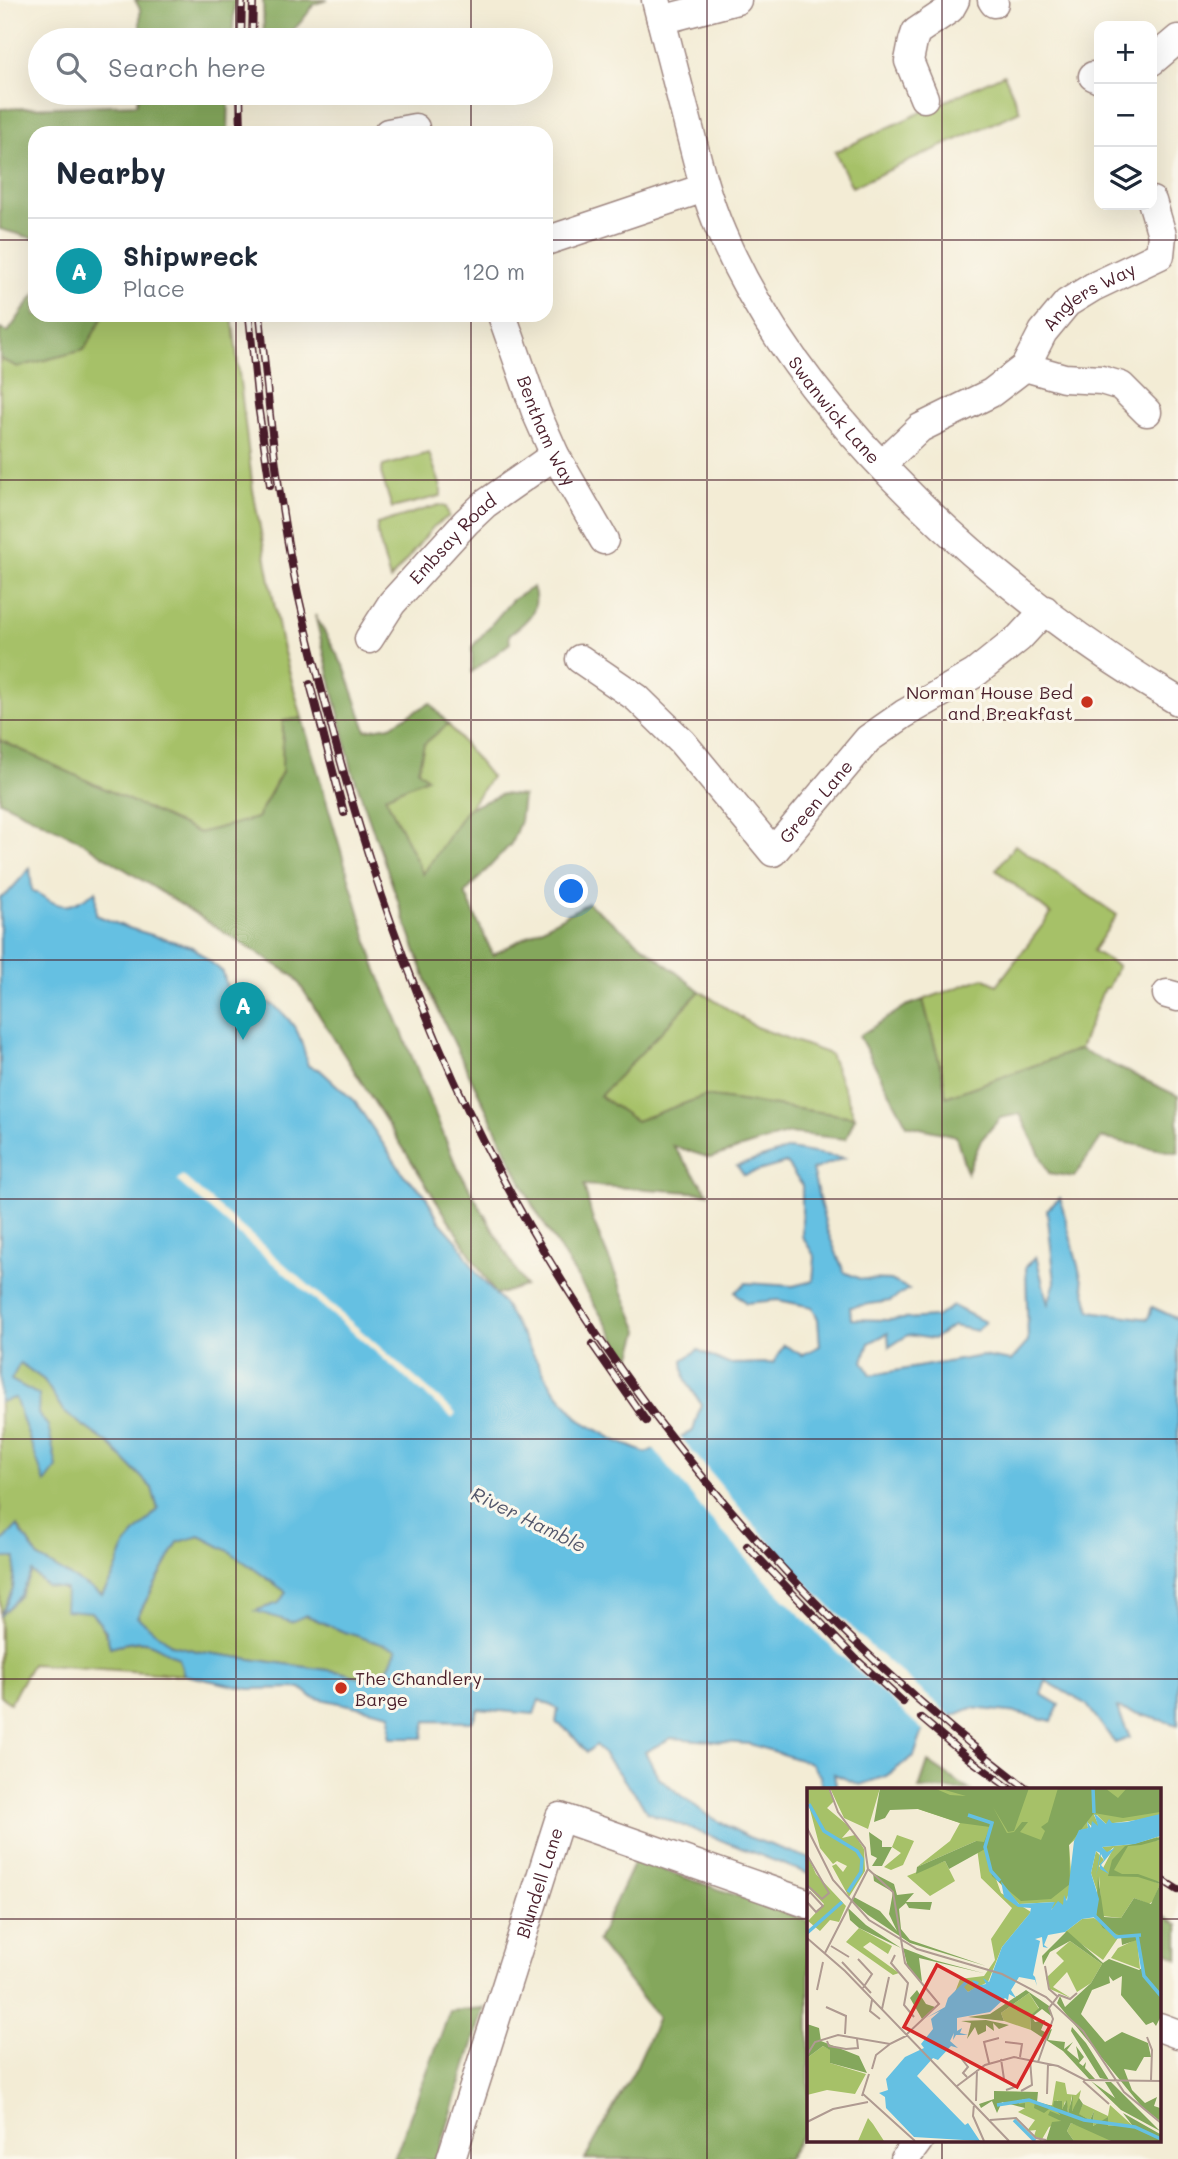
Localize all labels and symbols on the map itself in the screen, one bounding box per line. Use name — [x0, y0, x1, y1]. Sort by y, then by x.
street label: Anglers Way — [1037, 257, 1139, 336]
street label: Swanwick Lane — [783, 351, 886, 469]
street label: Bentham Way — [512, 372, 582, 490]
street label: Embsay Road — [404, 488, 500, 589]
place label: Norman House Bed and Breakfast — [906, 680, 1073, 725]
marker: Norman House Bed and Breakfast — [1079, 694, 1095, 710]
street label: Green Lane — [774, 754, 858, 848]
your location — [554, 874, 588, 908]
pin: A — [220, 982, 266, 1040]
water label: River Hamble — [468, 1480, 590, 1558]
place label: The Chandlery Barge — [355, 1666, 482, 1711]
marker: The Chandlery Barge — [333, 1680, 349, 1696]
inset map — [807, 1788, 1160, 2142]
street label: Blundell Lane — [510, 1824, 568, 1941]

